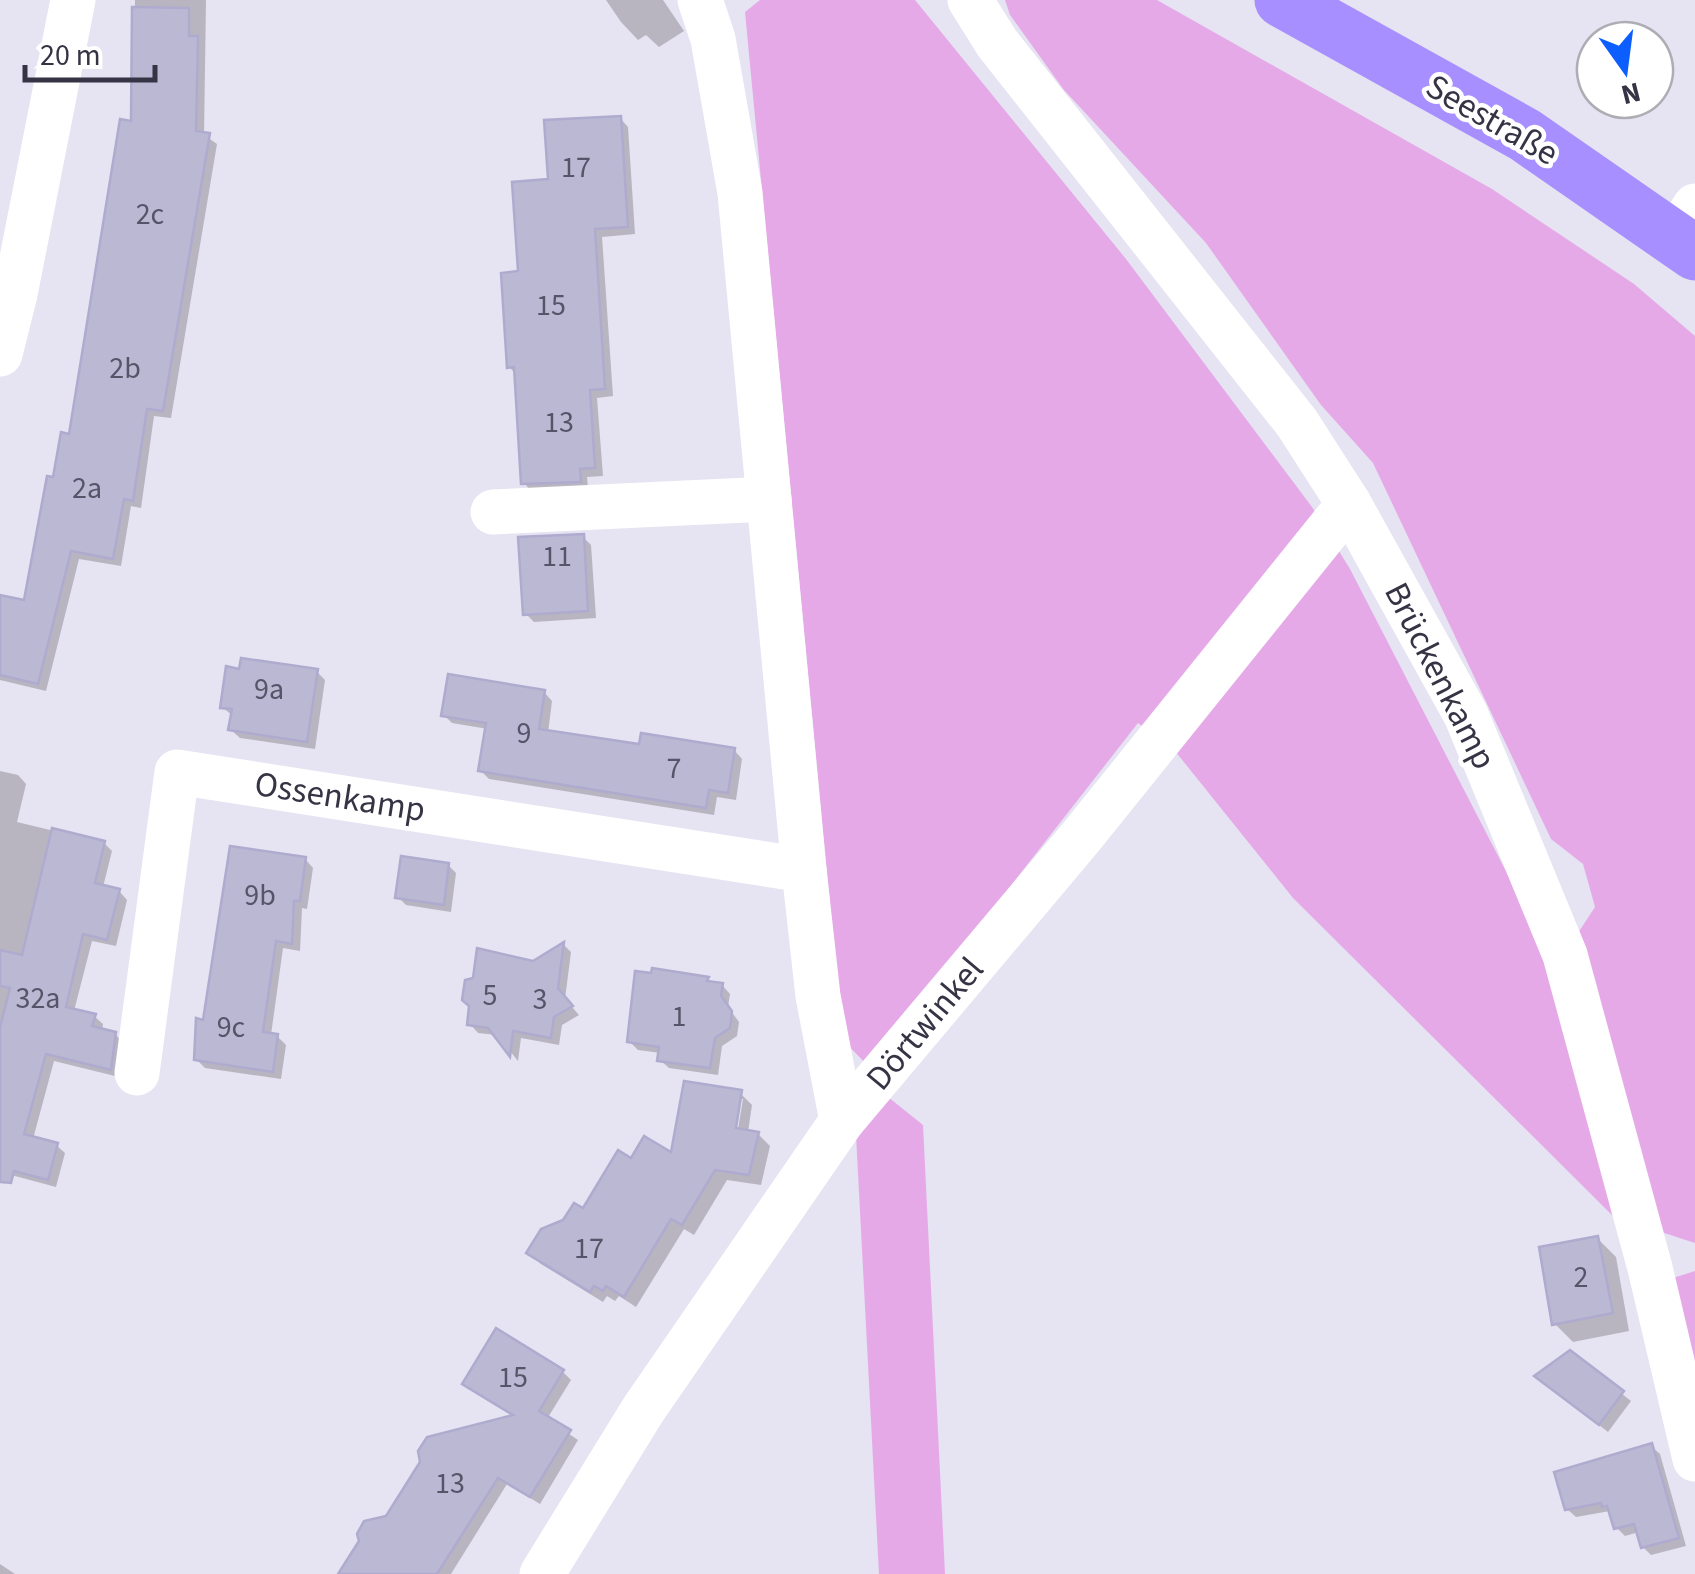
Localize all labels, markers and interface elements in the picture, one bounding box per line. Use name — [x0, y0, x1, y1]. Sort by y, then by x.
scale bar — [25, 20, 155, 82]
north arrow — [1575, 20, 1675, 120]
text: 20 m — [40, 34, 101, 77]
street label: Seestraße — [1416, 62, 1568, 178]
text: N — [1617, 72, 1645, 115]
house number: 17 — [561, 146, 591, 189]
house number: 2c — [136, 193, 164, 236]
house number: 15 — [536, 284, 566, 327]
house number: 2b — [109, 347, 141, 390]
house number: 13 — [544, 401, 574, 444]
house number: 2a — [72, 467, 102, 510]
house number: 11 — [542, 535, 572, 578]
street label: Brückenkamp — [1371, 574, 1509, 778]
house number: 9a — [254, 668, 284, 711]
house number: 9 — [517, 712, 531, 755]
house number: 7 — [667, 747, 681, 790]
street label: Ossenkamp — [251, 759, 429, 835]
house number: 9b — [244, 874, 276, 917]
street label: Dörtwinkel — [854, 947, 996, 1101]
house number: 5 — [483, 974, 497, 1017]
house number: 32a — [16, 977, 60, 1020]
house number: 3 — [533, 978, 547, 1021]
house number: 1 — [672, 995, 686, 1038]
house number: 9c — [217, 1006, 245, 1049]
house number: 17 — [574, 1227, 604, 1270]
house number: 2 — [1574, 1256, 1588, 1299]
house number: 15 — [498, 1356, 528, 1399]
house number: 13 — [435, 1462, 465, 1505]

